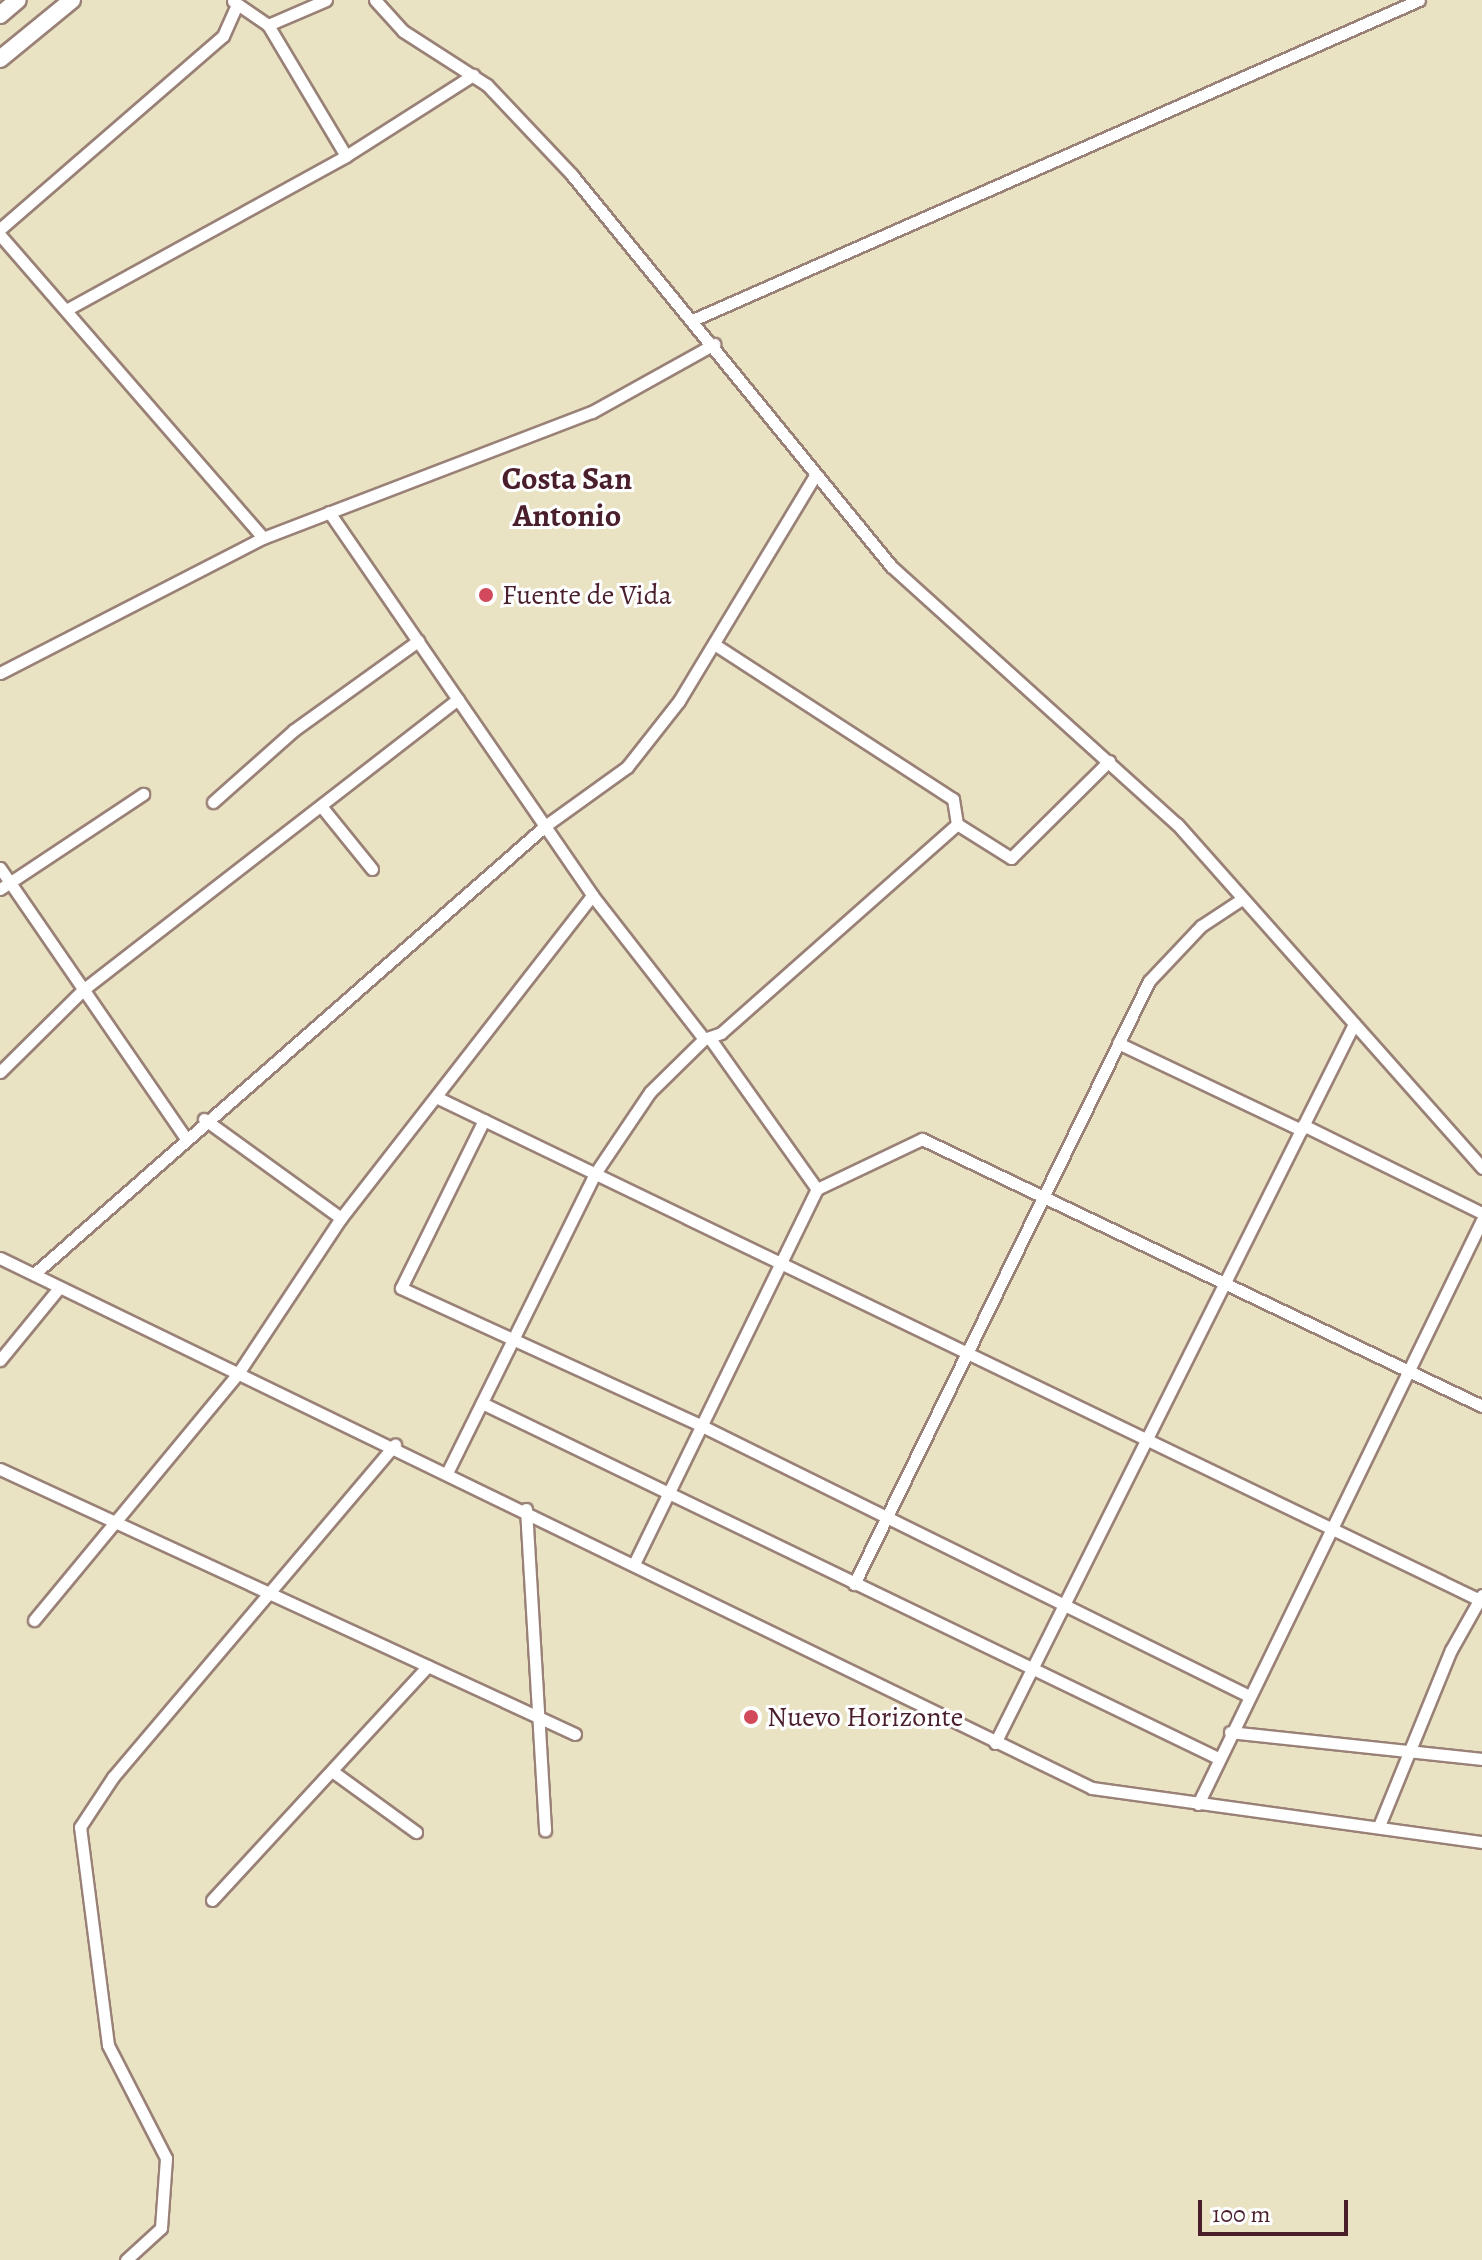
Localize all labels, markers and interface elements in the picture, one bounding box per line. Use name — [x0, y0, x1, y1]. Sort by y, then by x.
district label: Costa San Antonio — [502, 460, 632, 535]
place label: Fuente de Vida — [502, 578, 672, 612]
marker: Fuente de Vida — [477, 586, 495, 604]
place label: Nuevo Horizonte — [767, 1700, 963, 1734]
marker: Nuevo Horizonte — [742, 1708, 760, 1726]
scale bar — [1202, 2184, 1352, 2234]
text: 100 m — [1212, 2198, 1271, 2230]

